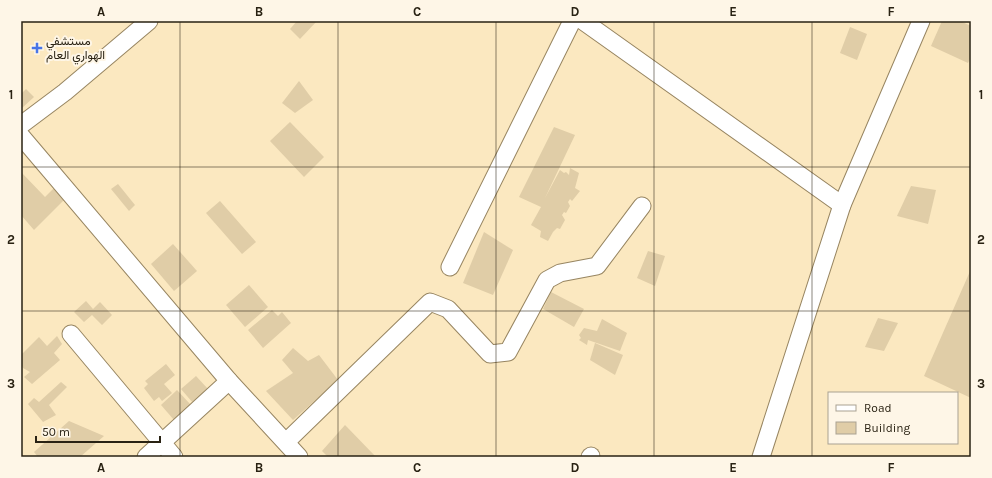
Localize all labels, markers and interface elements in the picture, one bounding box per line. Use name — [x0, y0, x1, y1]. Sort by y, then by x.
text: A — [97, 4, 105, 19]
text: B — [255, 4, 263, 19]
text: C — [413, 4, 421, 19]
text: D — [571, 4, 580, 19]
text: E — [729, 4, 737, 19]
text: F — [887, 4, 895, 19]
place label: مستشفي الهواري العام — [46, 34, 105, 65]
marker: مستشفي الهواري العام — [31, 42, 43, 54]
text: 1 — [9, 87, 13, 102]
text: 1 — [979, 87, 983, 102]
text: 2 — [7, 232, 15, 247]
text: 2 — [977, 232, 985, 247]
text: 3 — [7, 376, 15, 391]
text: 3 — [977, 376, 985, 391]
legend — [828, 392, 958, 444]
text: Road — [864, 401, 892, 415]
scale bar — [36, 418, 160, 444]
text: Building — [864, 421, 911, 435]
text: 50 m — [42, 425, 70, 439]
text: A — [97, 460, 105, 475]
text: B — [255, 460, 263, 475]
text: C — [413, 460, 421, 475]
text: D — [571, 460, 580, 475]
text: E — [729, 460, 737, 475]
text: F — [887, 460, 895, 475]

